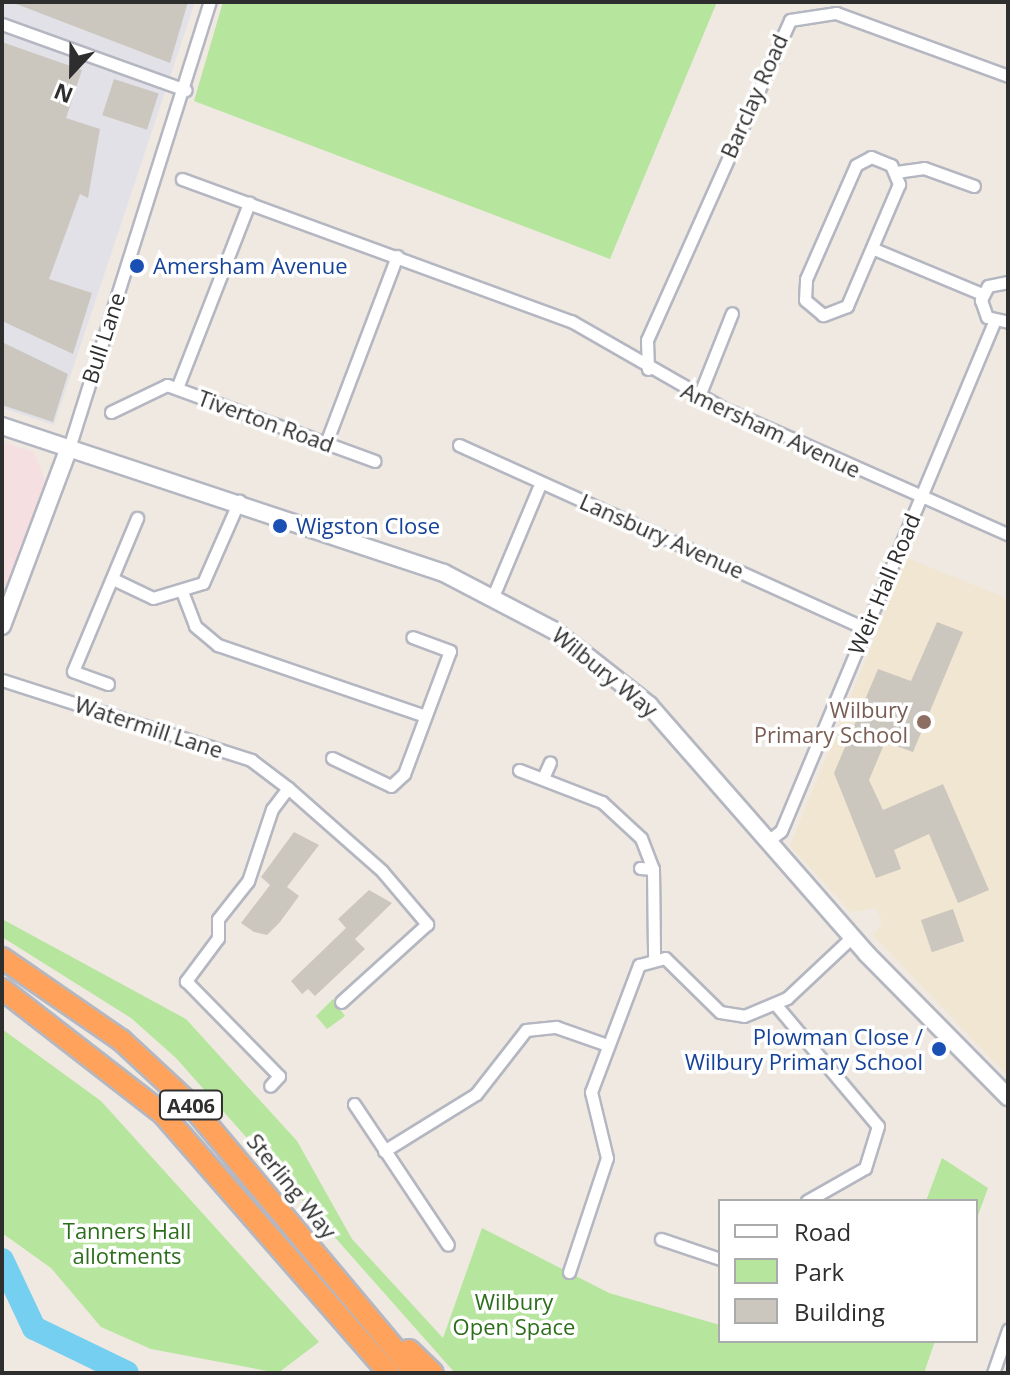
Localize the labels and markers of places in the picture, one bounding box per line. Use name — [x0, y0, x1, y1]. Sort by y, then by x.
place label: Amersham Avenue — [153, 253, 347, 279]
marker: Amersham Avenue — [128, 257, 146, 275]
place label: Wigston Close — [296, 513, 440, 539]
marker: Wigston Close — [271, 517, 289, 535]
place label: Wilbury Primary School — [754, 696, 908, 748]
marker: Wilbury Primary School — [915, 713, 933, 731]
place label: Plowman Close / Wilbury Primary School — [685, 1023, 923, 1074]
marker: Plowman Close / Wilbury Primary School — [930, 1040, 948, 1058]

